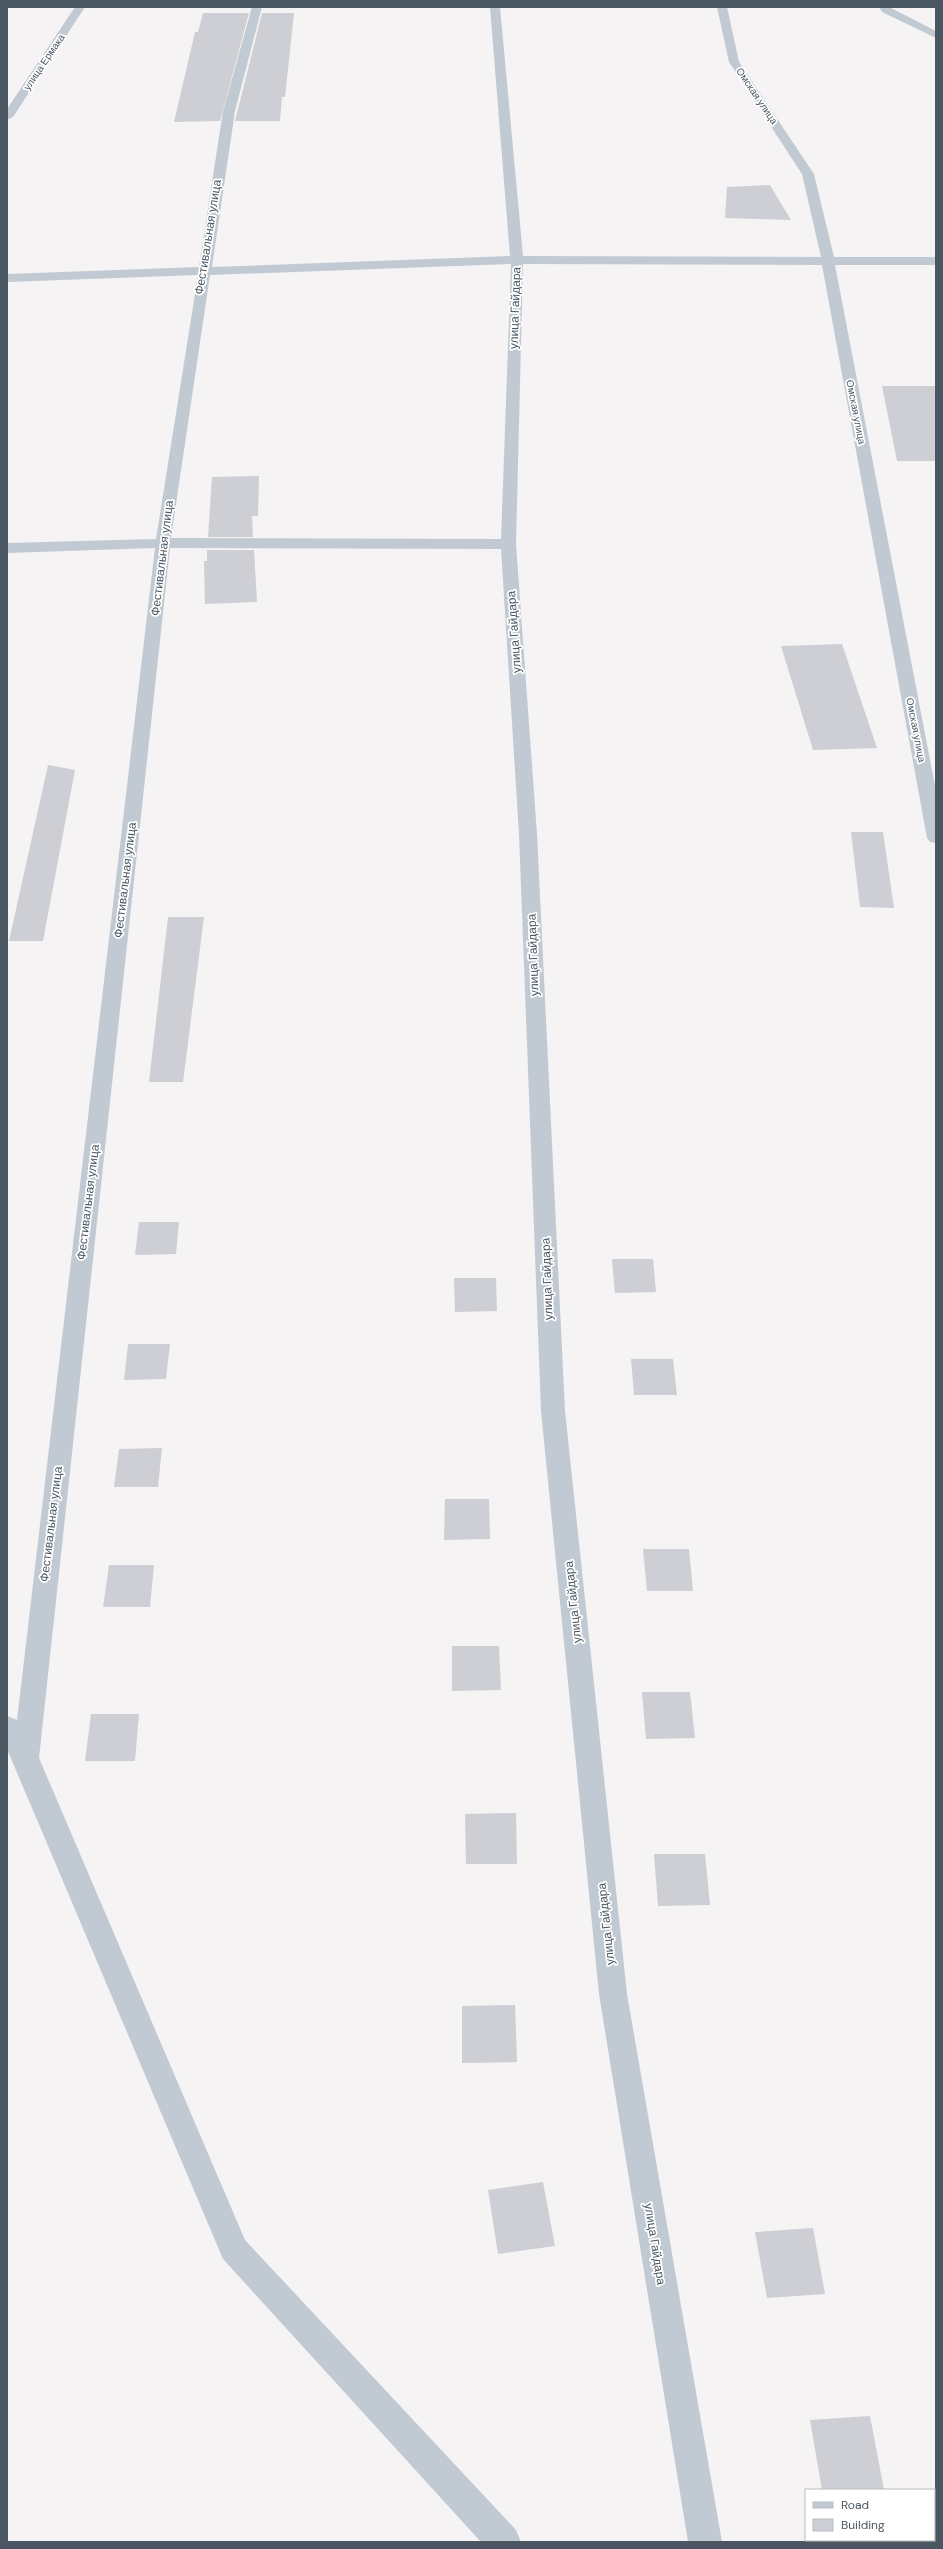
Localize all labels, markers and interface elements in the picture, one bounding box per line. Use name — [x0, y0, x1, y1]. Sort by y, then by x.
street label: улица Ермака — [20, 31, 68, 93]
street label: Омская улица — [733, 65, 781, 127]
street label: Фестивальная улица — [191, 178, 225, 296]
street label: улица Гайдара — [506, 266, 524, 349]
street label: Омская улица — [843, 379, 869, 446]
street label: Фестивальная улица — [147, 499, 177, 617]
street label: улица Гайдара — [503, 590, 525, 674]
street label: Омская улица — [903, 697, 929, 764]
street label: Фестивальная улица — [110, 821, 140, 939]
street label: улица Гайдара — [524, 913, 542, 996]
street label: Фестивальная улица — [73, 1143, 103, 1261]
street label: улица Гайдара — [538, 1237, 556, 1320]
street label: Фестивальная улица — [36, 1465, 66, 1583]
street label: улица Гайдара — [561, 1560, 585, 1644]
street label: улица Гайдара — [594, 1882, 618, 1966]
street label: улица Гайдара — [641, 2202, 669, 2286]
legend — [805, 2489, 935, 2541]
text: Road — [841, 2497, 869, 2513]
text: Building — [841, 2517, 885, 2533]

